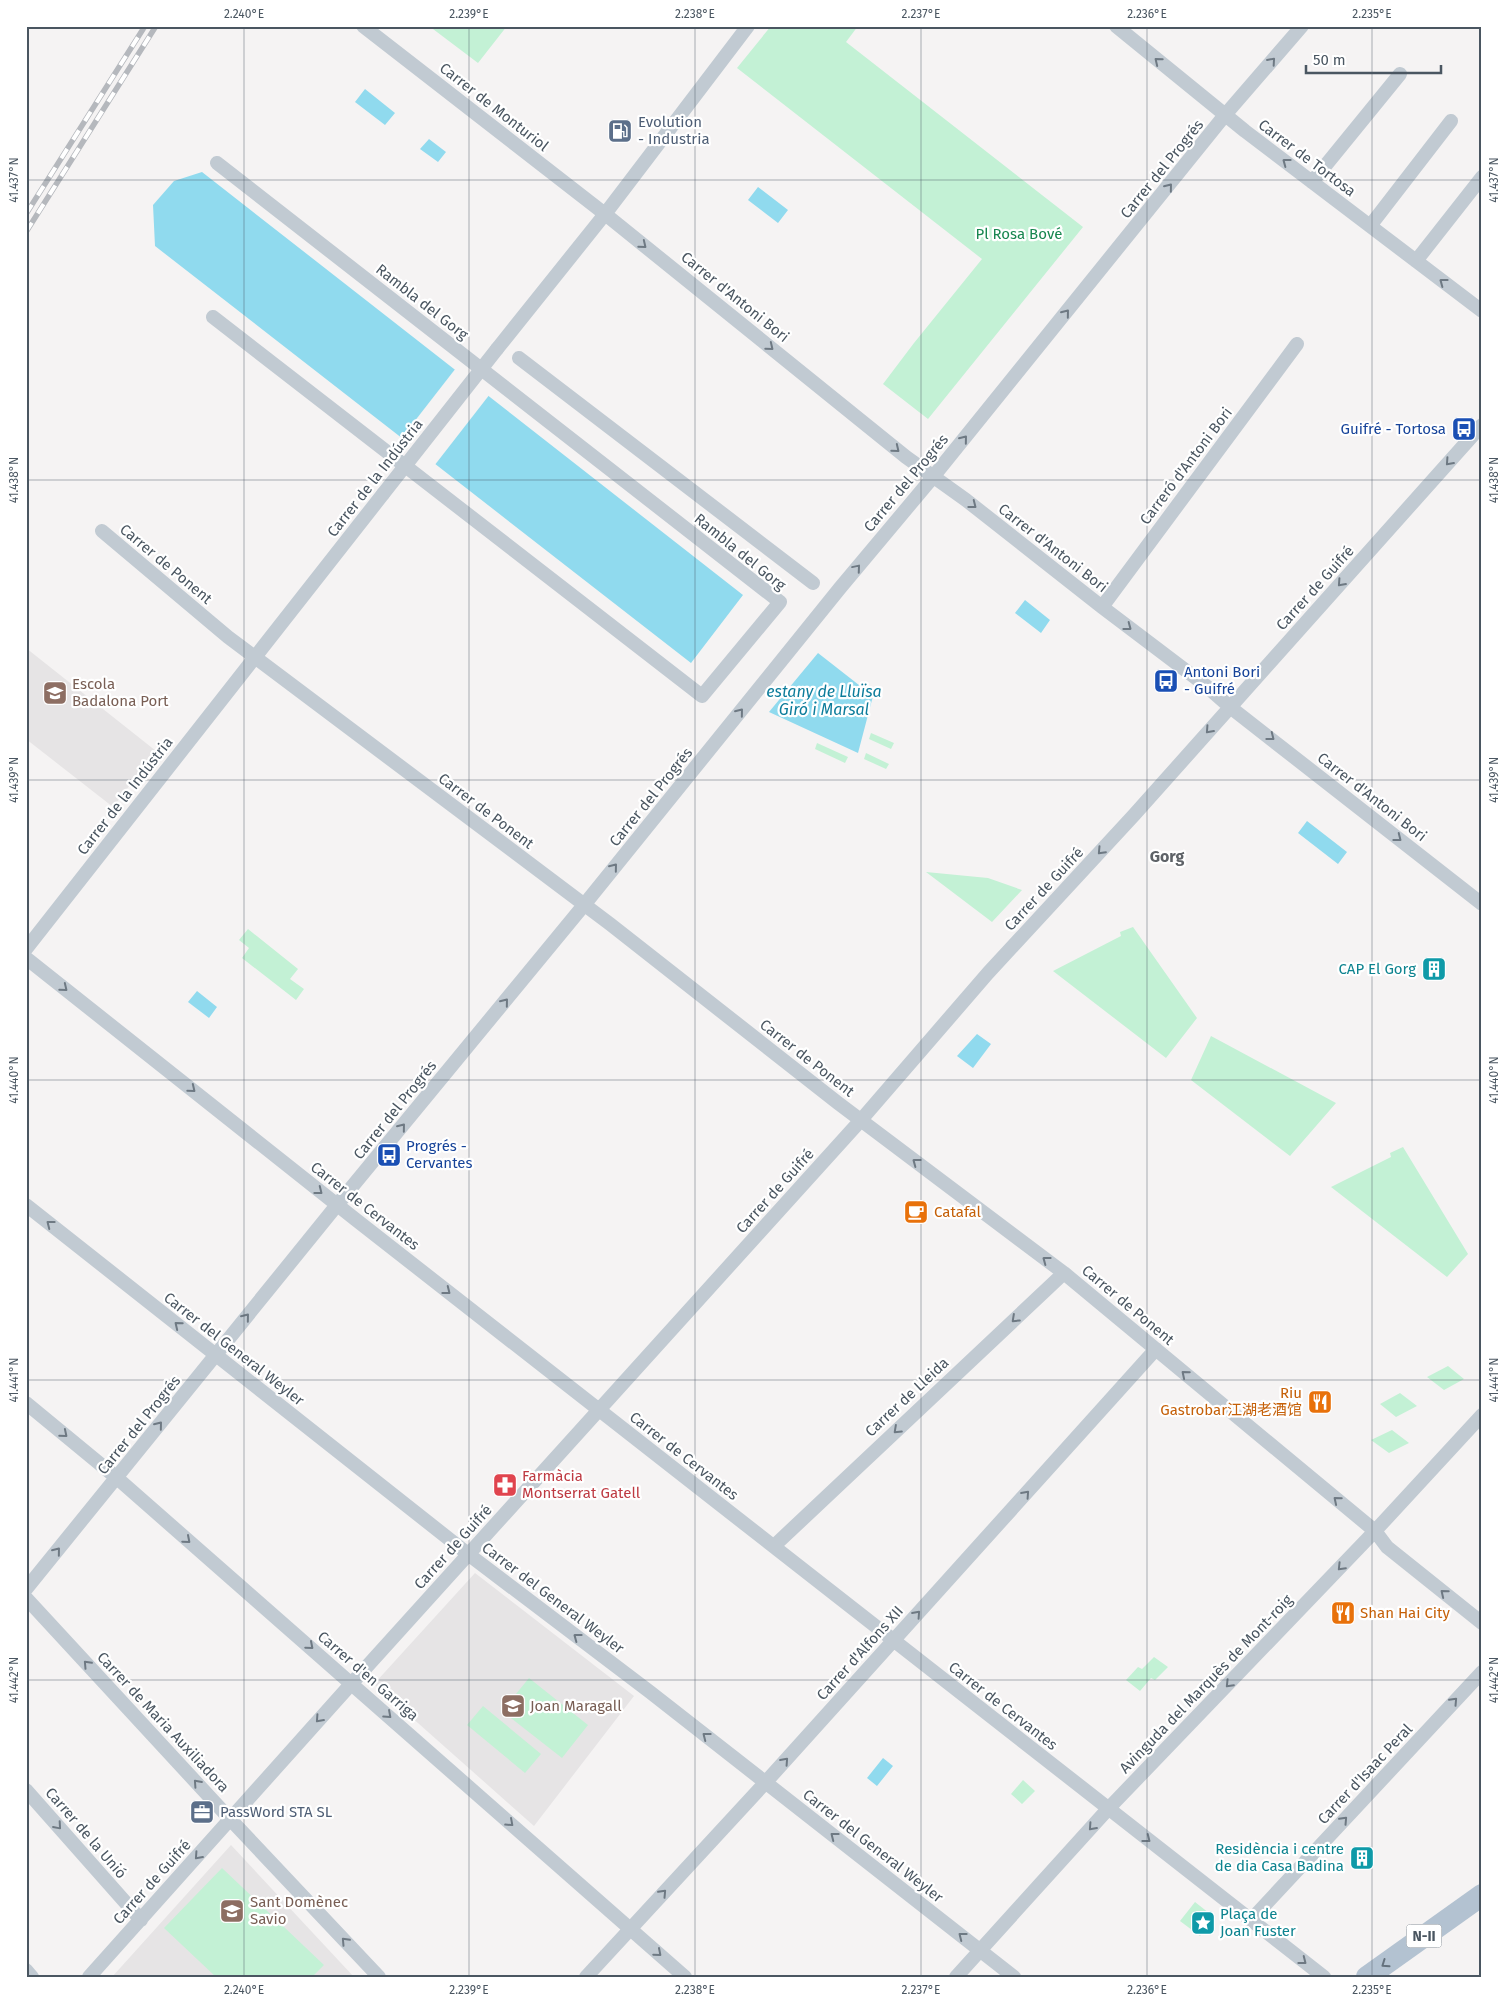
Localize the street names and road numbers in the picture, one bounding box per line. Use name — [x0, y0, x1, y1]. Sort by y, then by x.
street label: Carrer de Monturiol — [436, 59, 552, 155]
street label: Carrer del Progrés — [1117, 116, 1207, 222]
street label: Carrer de Tortosa — [1255, 116, 1359, 200]
street label: Carrer d'Antoni Bori — [677, 248, 793, 346]
street label: Rambla del Gorg — [372, 260, 472, 344]
street label: Carreró d'Antoni Bori — [1136, 404, 1236, 528]
street label: Carrer de la Indústria — [323, 415, 427, 541]
street label: Carrer del Progrés — [860, 431, 952, 535]
street label: Carrer d'Antoni Bori — [995, 500, 1111, 596]
street label: Rambla del Gorg — [691, 510, 789, 594]
street label: Carrer de Ponent — [116, 520, 216, 608]
street label: Carrer de Guifré — [1272, 542, 1358, 634]
street label: Carrer de la Indústria — [73, 733, 177, 859]
street label: Carrer del Progrés — [606, 744, 696, 850]
street label: Carrer d'Antoni Bori — [1314, 749, 1430, 845]
street label: Carrer de Ponent — [435, 769, 538, 853]
street label: Carrer de Guifré — [1001, 844, 1087, 934]
street label: Carrer de Ponent — [756, 1016, 858, 1101]
street label: Carrer del Progrés — [350, 1057, 440, 1163]
street label: Carrer de Guifré — [732, 1145, 818, 1237]
street label: Carrer de Cervantes — [307, 1158, 423, 1254]
street label: Carrer de Ponent — [1078, 1261, 1178, 1349]
street label: Carrer del General Weyler — [160, 1289, 308, 1410]
street label: Carrer de Lleida — [861, 1354, 953, 1440]
street label: Carrer del Progrés — [94, 1372, 184, 1478]
street label: Carrer de Cervantes — [626, 1408, 742, 1504]
street label: Carrer de Guifré — [410, 1501, 496, 1593]
street label: Carrer del General Weyler — [478, 1539, 628, 1657]
street label: Avinguda del Marquès de Mont-roig — [1116, 1591, 1296, 1777]
street label: Carrer d'Alfons XII — [813, 1602, 907, 1704]
street label: Carrer d'en Garriga — [314, 1627, 422, 1725]
street label: Carrer de Maria Auxiliadora — [93, 1648, 233, 1796]
street label: Carrer de Cervantes — [945, 1658, 1061, 1754]
street label: Carrer d'Isaac Peral — [1314, 1720, 1416, 1828]
street label: Carrer de la Unió — [42, 1784, 130, 1882]
street label: Carrer del General Weyler — [799, 1786, 947, 1907]
street label: Carrer de Guifré — [109, 1836, 195, 1928]
road number: N-II — [1406, 1924, 1442, 1948]

